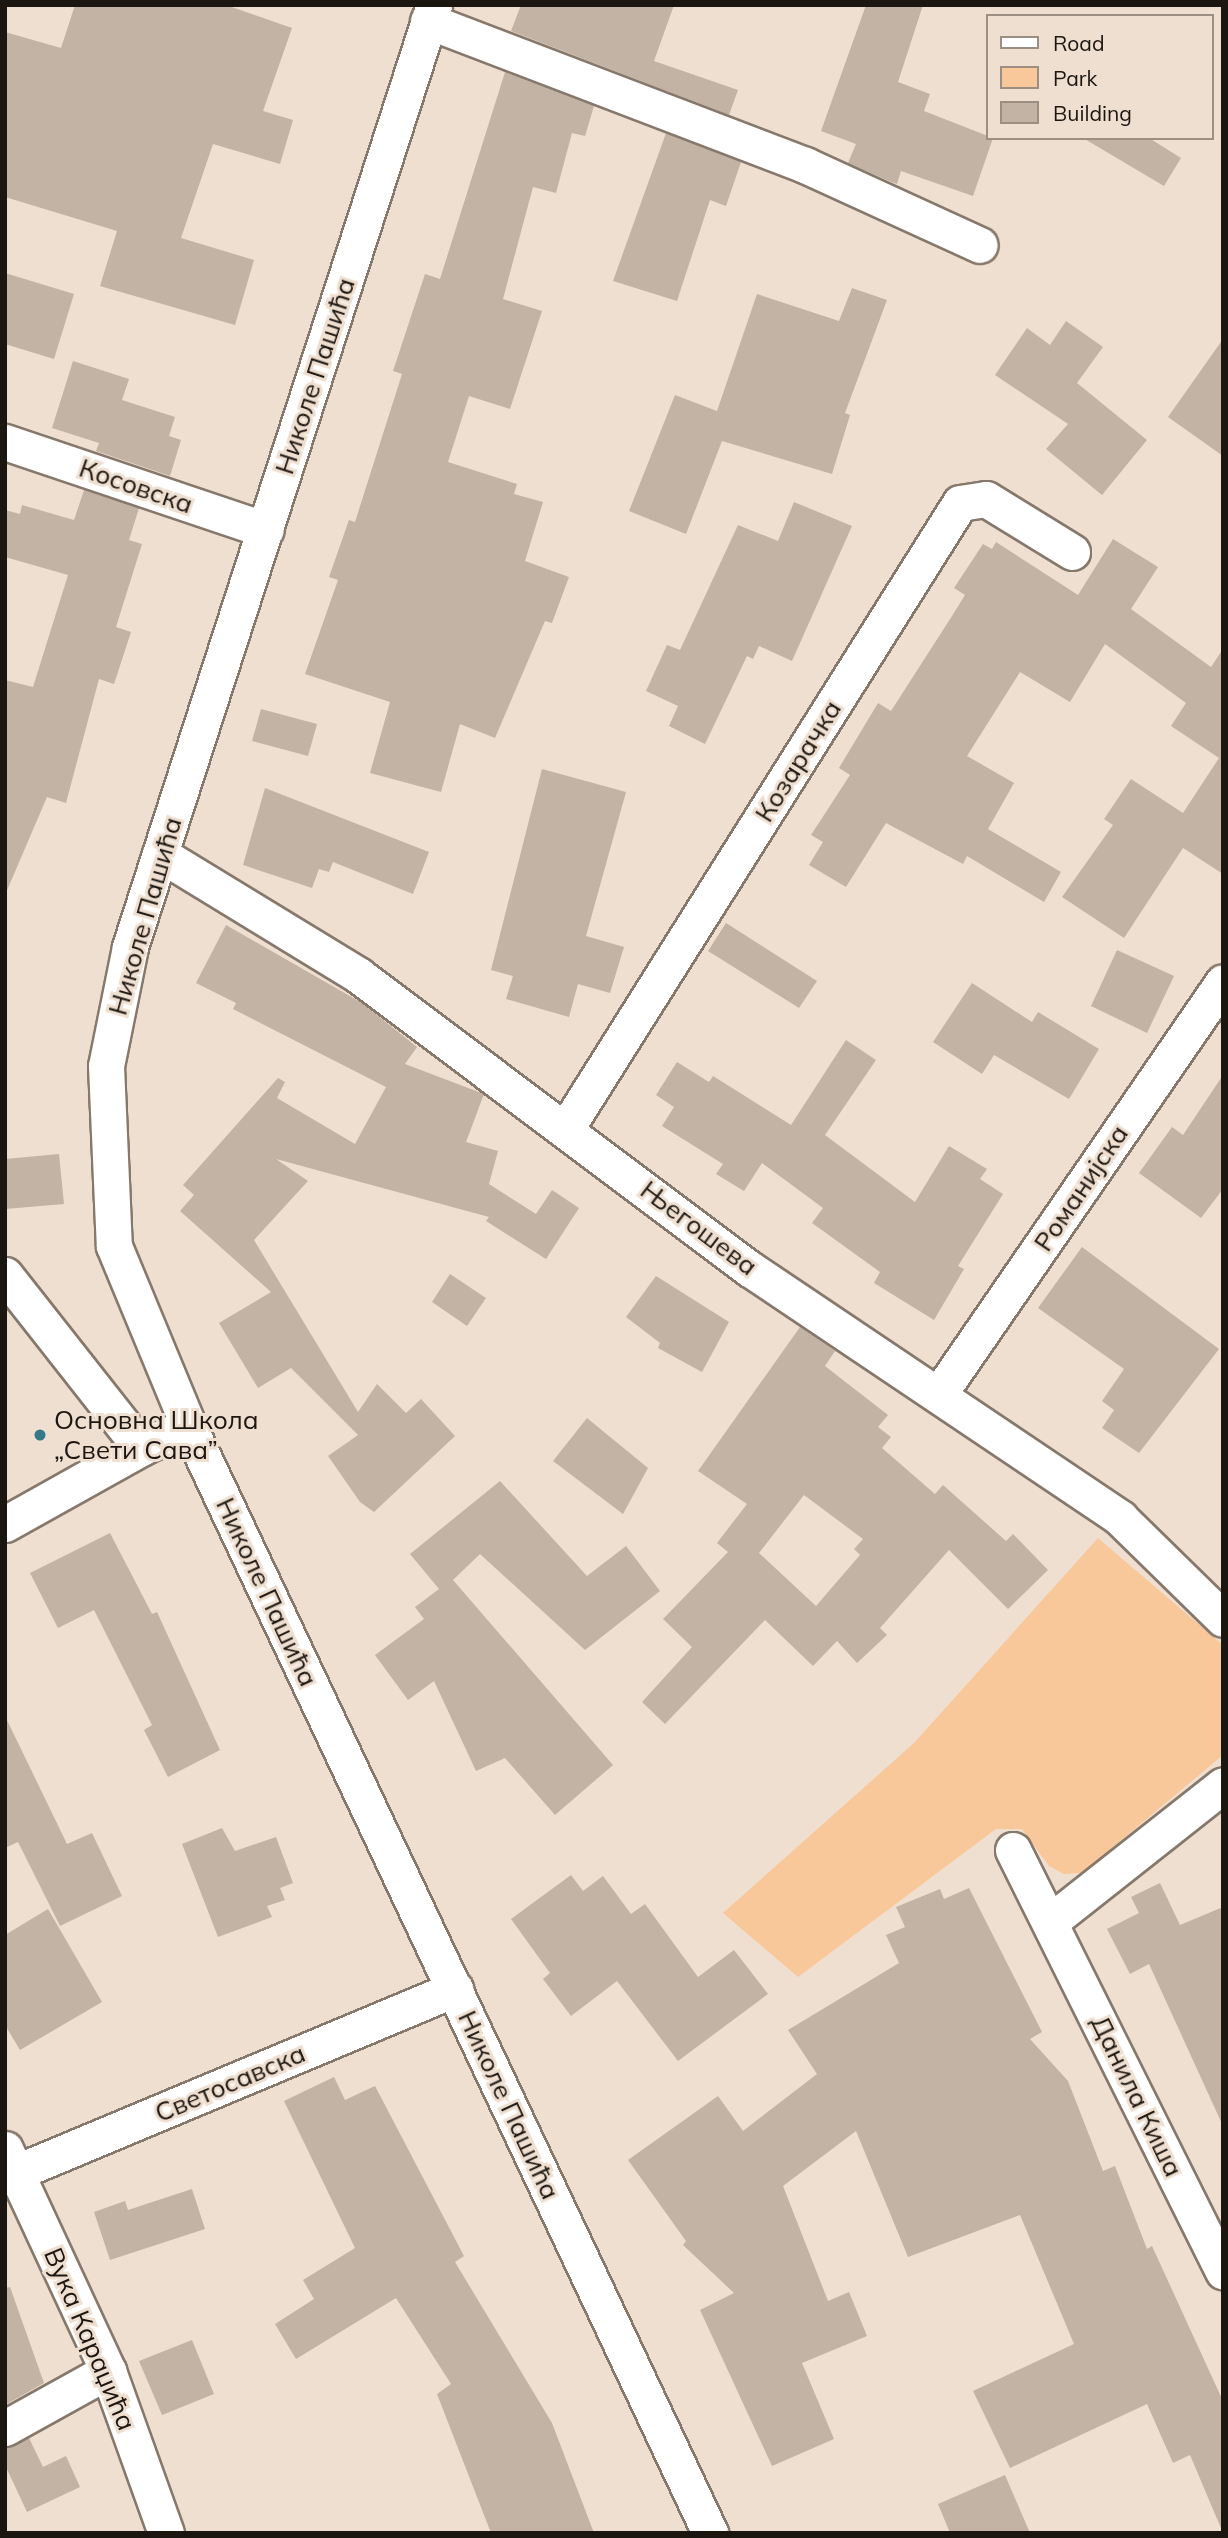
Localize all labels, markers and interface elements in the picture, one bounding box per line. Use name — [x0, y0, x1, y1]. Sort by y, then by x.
legend — [986, 14, 1214, 140]
text: Road — [1053, 30, 1104, 56]
text: Park — [1053, 65, 1097, 91]
text: Building — [1053, 100, 1132, 126]
street label: Николе Пашића — [269, 274, 361, 478]
street label: Косовска — [75, 452, 197, 520]
street label: Козарачка — [748, 695, 848, 827]
street label: Николе Пашића — [102, 813, 188, 1019]
street label: Романијска — [1027, 1119, 1135, 1257]
street label: Његошева — [635, 1174, 763, 1282]
place label: Основна Школа „Свети Сава” — [54, 1404, 259, 1466]
marker: Основна Школа „Свети Сава” — [32, 1427, 48, 1443]
street label: Николе Пашића — [210, 1493, 324, 1691]
street label: Николе Пашића — [452, 2006, 566, 2204]
street label: Данила Киша — [1085, 2010, 1189, 2182]
street label: Светосавска — [150, 2037, 310, 2129]
street label: Вука Караџића — [37, 2243, 143, 2435]

